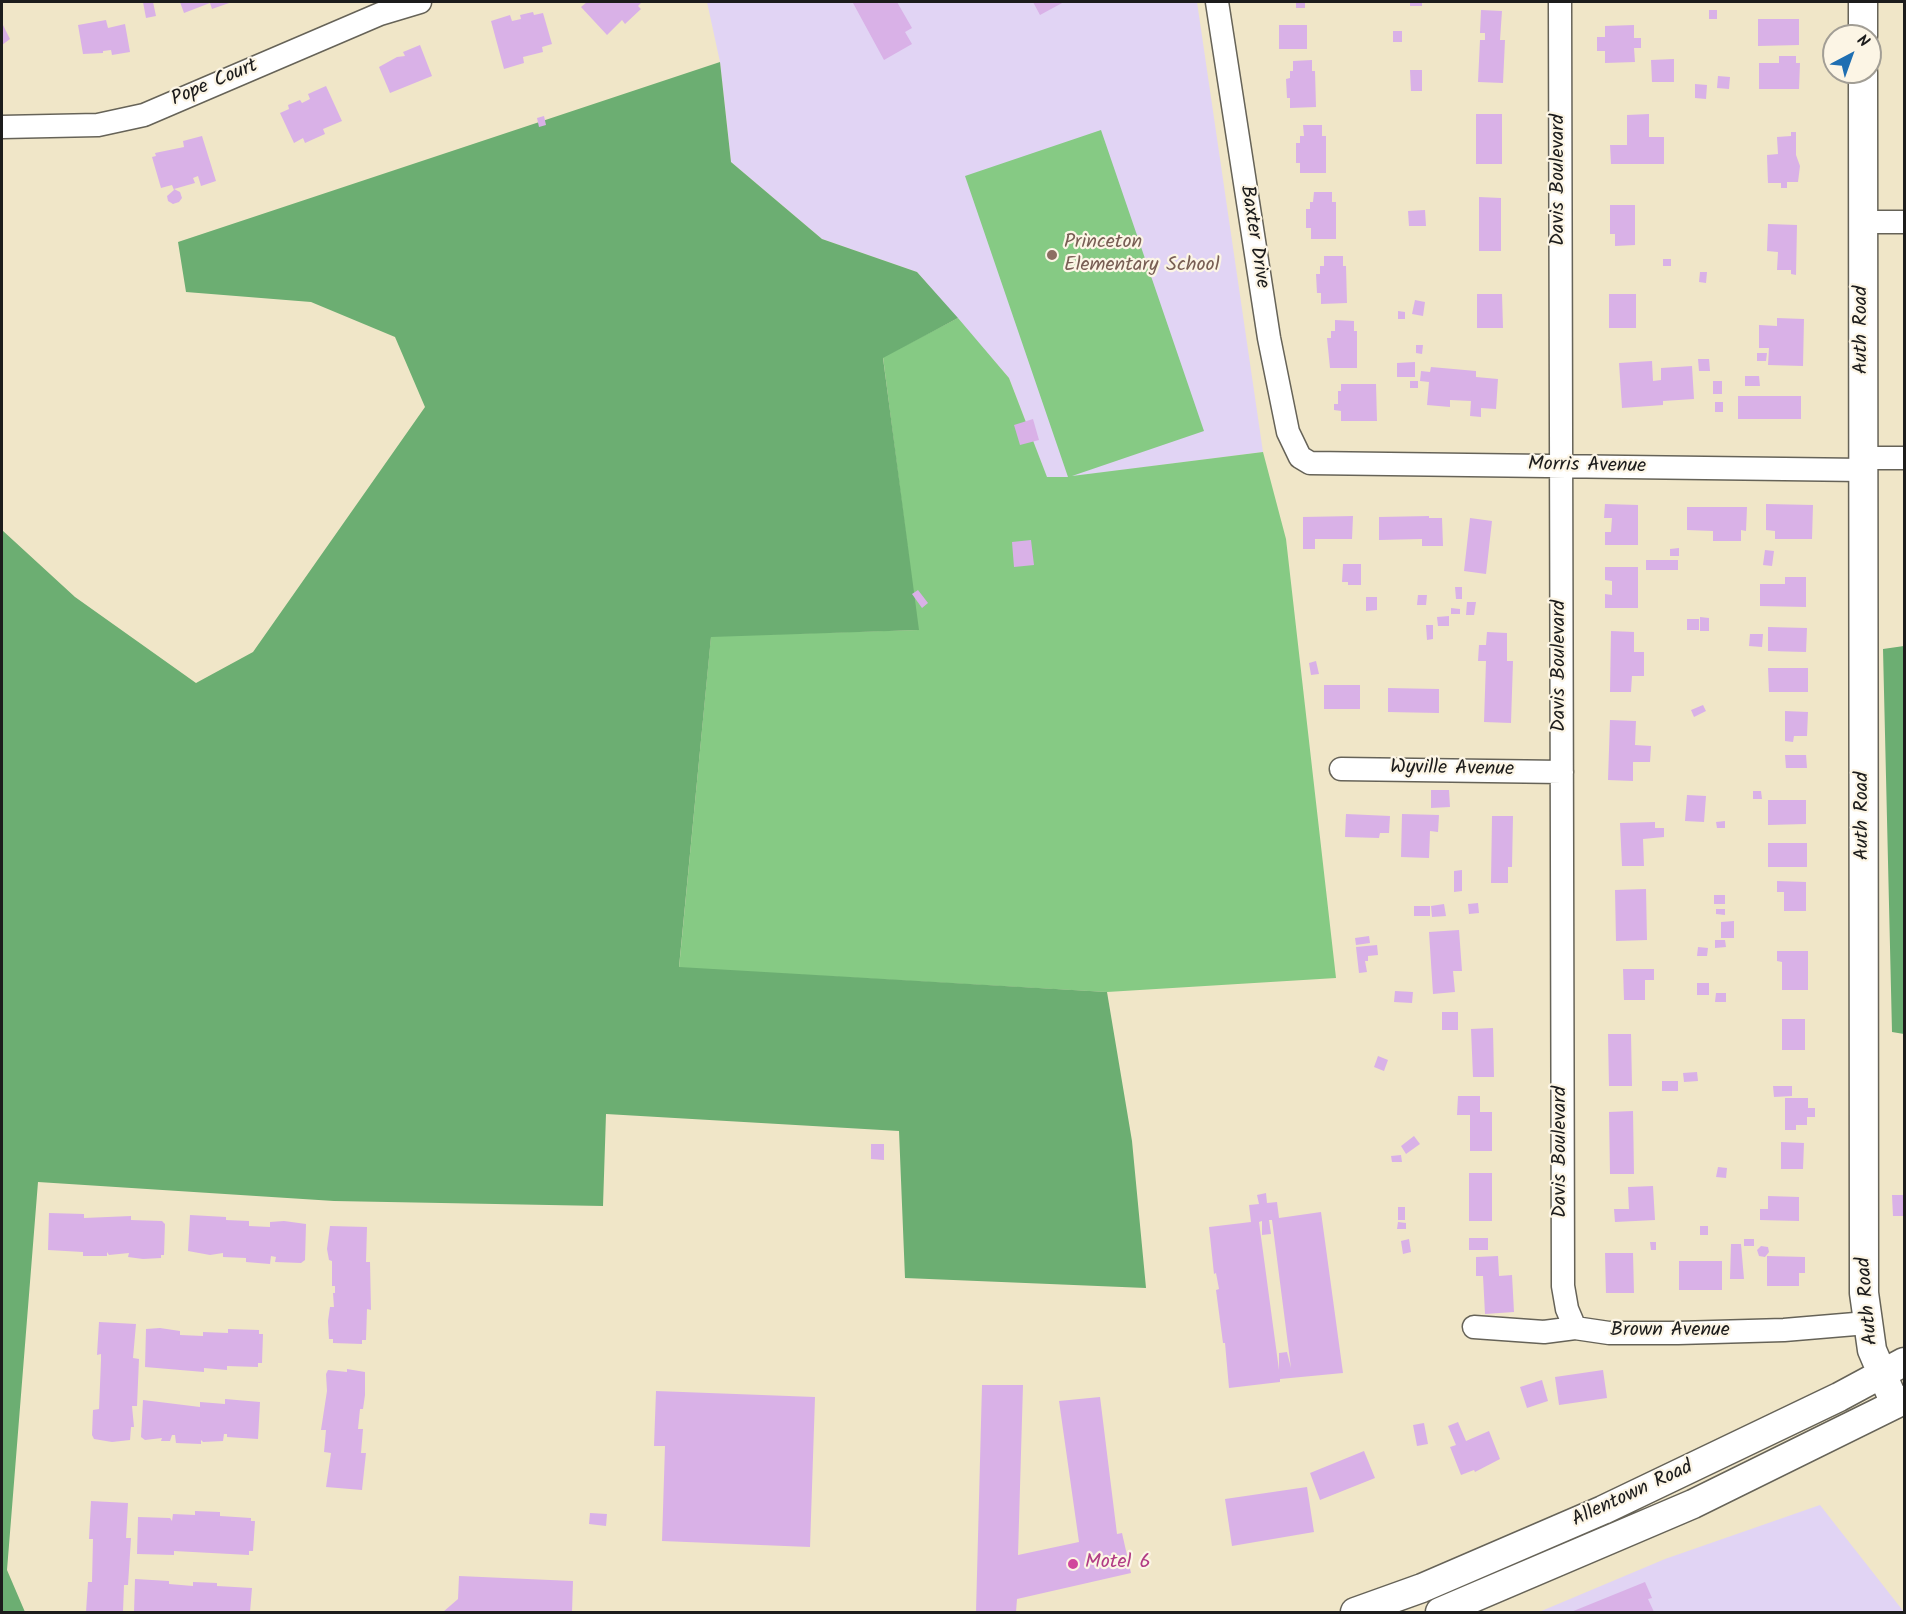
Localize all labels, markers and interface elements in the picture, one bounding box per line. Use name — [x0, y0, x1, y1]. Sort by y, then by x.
north arrow — [1822, 24, 1882, 84]
text: N — [1851, 29, 1875, 54]
street label: Pope Court — [168, 55, 262, 113]
street label: Davis Boulevard — [1548, 114, 1572, 246]
street label: Baxter Drive — [1233, 184, 1273, 290]
place label: Princeton Elementary School — [1064, 232, 1220, 279]
marker: Princeton Elementary School — [1045, 248, 1059, 262]
street label: Auth Road — [1851, 286, 1875, 374]
street label: Morris Avenue — [1528, 454, 1646, 480]
street label: Davis Boulevard — [1549, 600, 1573, 732]
street label: Wyville Avenue — [1390, 757, 1514, 783]
street label: Auth Road — [1852, 772, 1876, 860]
street label: Davis Boulevard — [1550, 1086, 1574, 1218]
street label: Auth Road — [1853, 1256, 1885, 1346]
street label: Brown Avenue — [1610, 1320, 1730, 1344]
street label: Allentown Road — [1569, 1457, 1697, 1533]
place label: Motel 6 — [1085, 1552, 1151, 1576]
marker: Motel 6 — [1066, 1557, 1080, 1571]

